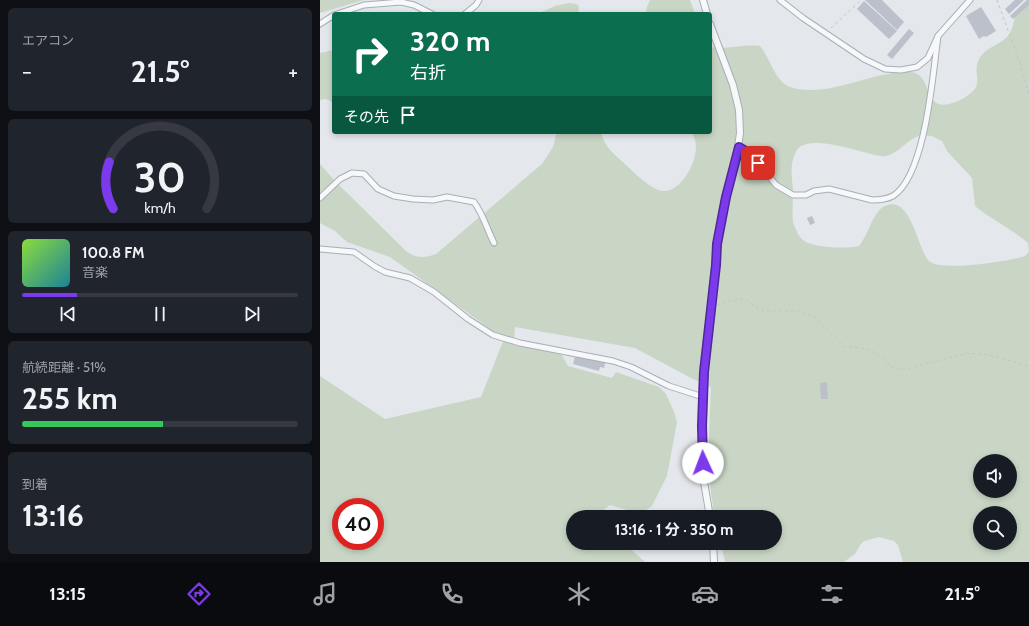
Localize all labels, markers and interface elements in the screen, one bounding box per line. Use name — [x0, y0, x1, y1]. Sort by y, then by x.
text: 320 m — [410, 24, 490, 58]
icon: right — [344, 28, 396, 80]
text: エアコン — [22, 32, 74, 48]
text: 21.5° — [131, 53, 189, 90]
text: − — [22, 58, 32, 85]
text: + — [288, 58, 298, 85]
text: 右折 — [410, 62, 446, 84]
icon: arrive — [397, 104, 419, 126]
text: その先 — [344, 108, 389, 126]
pin — [741, 146, 775, 180]
text: 30 — [134, 151, 186, 201]
icon: arrive — [747, 152, 769, 174]
text: km/h — [144, 198, 176, 216]
text: 100.8 FM — [82, 244, 144, 262]
text: 音楽 — [82, 264, 108, 280]
icon: previous — [57, 303, 79, 325]
icon: pause — [149, 303, 171, 325]
icon: next — [241, 303, 263, 325]
text: 航続距離 · 51% — [22, 359, 106, 375]
text: 255 km — [22, 380, 117, 417]
position arrow — [682, 442, 724, 484]
map controls — [973, 454, 1017, 550]
button: sound — [973, 454, 1017, 498]
text: 到着 — [22, 476, 48, 492]
text: 13:16 — [22, 497, 84, 534]
speed limit sign: 40 — [332, 498, 384, 550]
button: search — [973, 506, 1017, 550]
text: 13:16 · 1 分 · 350 m — [615, 521, 733, 539]
icon: directions — [185, 580, 213, 608]
icon: music — [311, 580, 339, 608]
icon: phone — [438, 580, 466, 608]
icon: climate — [565, 580, 593, 608]
icon: car — [691, 580, 719, 608]
icon: filters — [818, 580, 846, 608]
text: 13:15 — [49, 583, 86, 605]
text: 21.5° — [945, 583, 980, 605]

